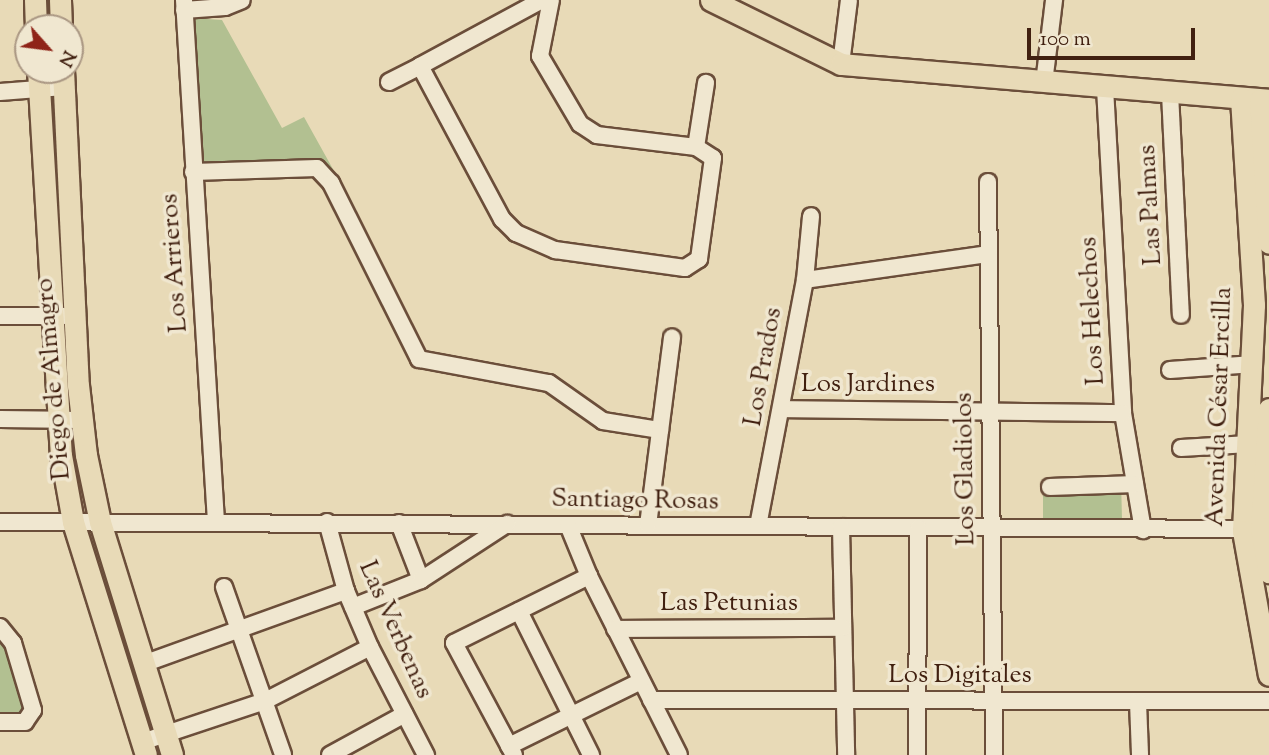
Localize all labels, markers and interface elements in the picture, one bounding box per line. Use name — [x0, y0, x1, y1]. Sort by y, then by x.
north arrow — [14, 14, 84, 84]
scale bar — [1031, 14, 1199, 58]
text: 100 m — [1040, 25, 1091, 55]
text: N — [51, 45, 82, 71]
street label: Las Palmas — [1132, 144, 1170, 266]
street label: Los Arrieros — [155, 192, 195, 334]
street label: Los Helechos — [1074, 236, 1112, 386]
street label: Diego de Almagro — [30, 277, 78, 481]
street label: Avenida César Ercilla — [1200, 286, 1240, 528]
street label: Los Prados — [738, 305, 790, 429]
street label: Los Jardines — [801, 369, 935, 401]
street label: Los Gladiolos — [949, 392, 983, 546]
street label: Santiago Rosas — [551, 484, 719, 518]
street label: Las Verbenas — [351, 556, 439, 704]
street label: Las Petunias — [660, 588, 798, 620]
street label: Los Digitales — [888, 660, 1032, 692]

